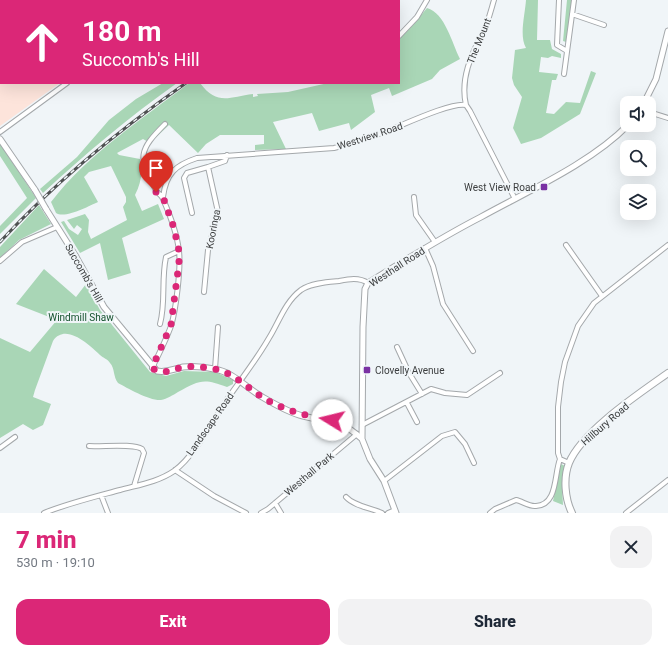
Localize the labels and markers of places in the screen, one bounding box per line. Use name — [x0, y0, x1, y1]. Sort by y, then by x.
pin — [139, 151, 173, 192]
place label: West View Road — [464, 182, 536, 193]
marker: West View Road — [539, 182, 549, 192]
marker: Clovelly Avenue — [362, 365, 372, 375]
place label: Clovelly Avenue — [375, 365, 444, 376]

